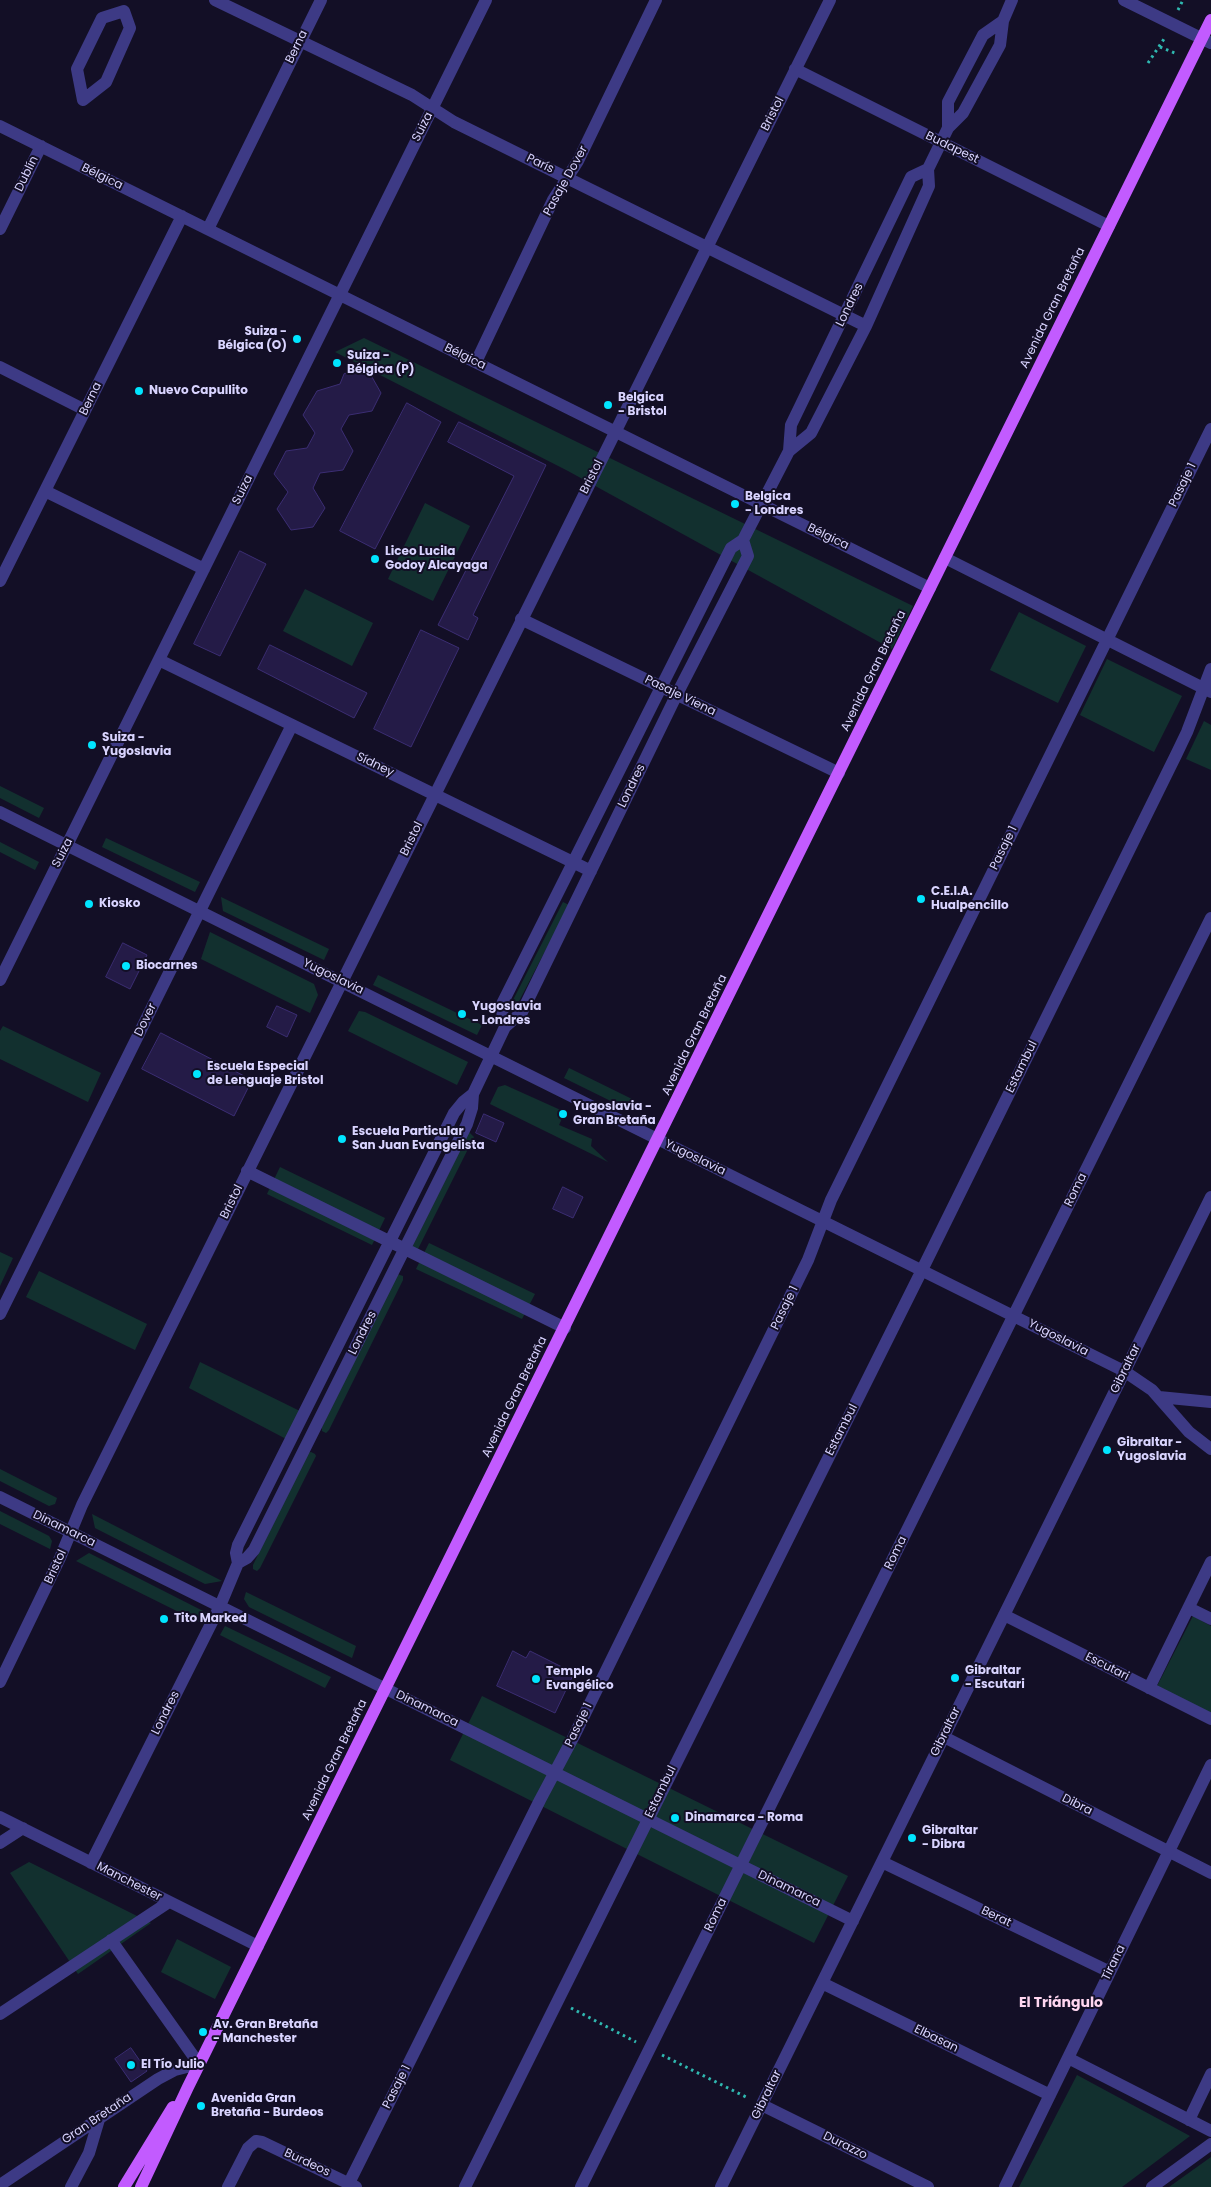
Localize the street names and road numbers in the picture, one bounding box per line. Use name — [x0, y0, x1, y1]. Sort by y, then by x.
street label: Berna — [283, 28, 311, 66]
street label: Bristol — [758, 95, 788, 133]
street label: Suiza — [409, 110, 437, 144]
street label: Budapest — [923, 129, 981, 167]
street label: Pasaje Dover — [541, 143, 591, 219]
street label: París — [524, 151, 556, 177]
street label: Dublín — [12, 154, 42, 194]
street label: Bélgica — [79, 161, 125, 193]
street label: Avenida Gran Bretaña — [1017, 245, 1089, 371]
street label: Londres — [833, 281, 867, 329]
street label: Bélgica — [442, 341, 488, 373]
street label: Berna — [77, 380, 105, 418]
street label: Bristol — [577, 458, 607, 496]
street label: Pasaje 1 — [1166, 461, 1200, 509]
street label: Suiza — [230, 473, 256, 507]
street label: Bélgica — [805, 521, 851, 553]
street label: Avenida Gran Bretaña — [838, 608, 910, 734]
street label: Pasaje Viena — [642, 673, 718, 719]
street label: Sídney — [354, 750, 396, 780]
street label: Londres — [615, 762, 649, 810]
street label: Bristol — [398, 820, 426, 858]
street label: Pasaje 1 — [987, 824, 1021, 872]
street label: Suiza — [49, 836, 77, 870]
street label: Yugoslavia — [300, 956, 366, 998]
street label: Avenida Gran Bretaña — [659, 972, 731, 1098]
street label: Dover — [132, 1001, 160, 1039]
street label: Estambul — [1003, 1039, 1041, 1095]
street label: Yugoslavia — [662, 1137, 728, 1179]
street label: Roma — [1062, 1171, 1090, 1209]
street label: Bristol — [218, 1183, 246, 1221]
street label: Pasaje 1 — [768, 1284, 802, 1332]
street label: Londres — [346, 1309, 380, 1357]
street label: Yugoslavia — [1026, 1317, 1090, 1359]
street label: Avenida Gran Bretaña — [479, 1334, 551, 1460]
street label: Gibraltar — [1108, 1342, 1144, 1396]
street label: Estambul — [823, 1402, 861, 1458]
street label: Dinamarca — [30, 1508, 98, 1550]
street label: Roma — [882, 1534, 910, 1572]
street label: Bristol — [42, 1548, 70, 1586]
street label: Escutari — [1083, 1650, 1131, 1684]
street label: Dinamarca — [393, 1688, 461, 1730]
street label: Londres — [149, 1689, 183, 1737]
street label: Avenida Gran Bretaña — [299, 1697, 371, 1823]
street label: Pasaje 1 — [562, 1701, 596, 1749]
street label: Gibraltar — [928, 1705, 964, 1759]
street label: Estambul — [642, 1764, 680, 1820]
street label: Dibra — [1059, 1791, 1095, 1819]
street label: Manchester — [94, 1859, 164, 1905]
street label: Dinamarca — [755, 1868, 823, 1910]
street label: Roma — [702, 1896, 730, 1934]
street label: Berat — [979, 1904, 1013, 1930]
street label: Tirana — [1099, 1943, 1129, 1983]
street label: Elbasan — [912, 2022, 960, 2056]
street label: Pasaje 1 — [380, 2063, 414, 2111]
street label: Gibraltar — [749, 2068, 785, 2122]
street label: Gran Bretaña — [60, 2091, 134, 2147]
street label: Durazzo — [821, 2129, 869, 2163]
street label: Burdeos — [282, 2146, 332, 2180]

